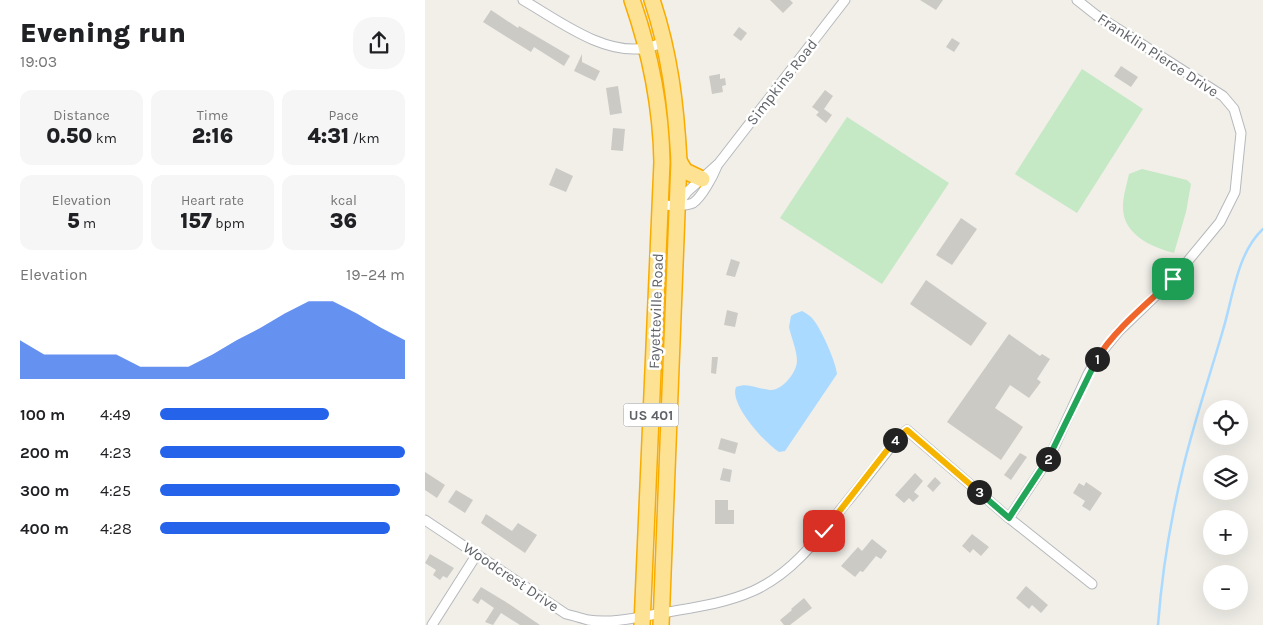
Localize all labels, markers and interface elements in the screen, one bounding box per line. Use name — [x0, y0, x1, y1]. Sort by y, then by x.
street label: Franklin Pierce Drive — [1094, 9, 1222, 101]
text: Evening run — [20, 16, 186, 49]
button: share — [353, 17, 405, 69]
street label: Simpkins Road — [743, 35, 821, 129]
text: 19:03 — [20, 52, 57, 71]
text: Distance — [53, 107, 110, 124]
text: Time — [197, 107, 228, 124]
text: Pace — [329, 107, 358, 124]
text: 0.50 — [46, 124, 92, 148]
text: 2:16 — [192, 124, 233, 148]
text: 4:31 — [307, 124, 349, 148]
text: km — [92, 130, 117, 147]
text: /km — [349, 130, 380, 147]
text: Elevation — [52, 192, 111, 209]
text: Heart rate — [181, 192, 244, 209]
text: kcal — [330, 192, 357, 209]
text: 5 — [67, 209, 80, 233]
text: 157 — [180, 209, 212, 233]
text: 36 — [330, 209, 357, 233]
text: m — [80, 215, 96, 232]
text: bpm — [212, 215, 245, 232]
street label: Fayetteville Road — [645, 253, 667, 369]
pin — [1152, 258, 1194, 300]
text: Elevation — [20, 265, 88, 284]
text: 19–24 m — [346, 265, 405, 284]
icon: arrive — [1159, 265, 1187, 293]
pin: 1 — [1085, 346, 1109, 372]
text: 1 — [1095, 351, 1100, 368]
map controls — [1203, 400, 1248, 610]
button: locate — [1203, 400, 1248, 445]
road number: US 401 — [623, 404, 679, 426]
text: 100 m — [20, 405, 65, 424]
text: 4:49 — [100, 405, 131, 424]
pin: 4 — [883, 428, 907, 452]
text: 4 — [891, 432, 900, 449]
text: 200 m — [20, 443, 69, 462]
text: 4:23 — [100, 443, 131, 462]
pin: 2 — [1035, 446, 1061, 472]
text: 2 — [1044, 451, 1053, 468]
button: layers — [1203, 455, 1248, 500]
pin: 3 — [967, 480, 991, 504]
text: 300 m — [20, 481, 69, 500]
text: 4:25 — [100, 481, 131, 500]
text: 3 — [975, 484, 984, 501]
pin — [803, 510, 845, 552]
button: + — [1203, 510, 1248, 555]
icon: check — [810, 517, 838, 545]
text: 400 m — [20, 519, 69, 538]
text: 4:28 — [100, 519, 132, 538]
street label: Woodcrest Drive — [460, 538, 562, 616]
button: − — [1203, 565, 1248, 610]

